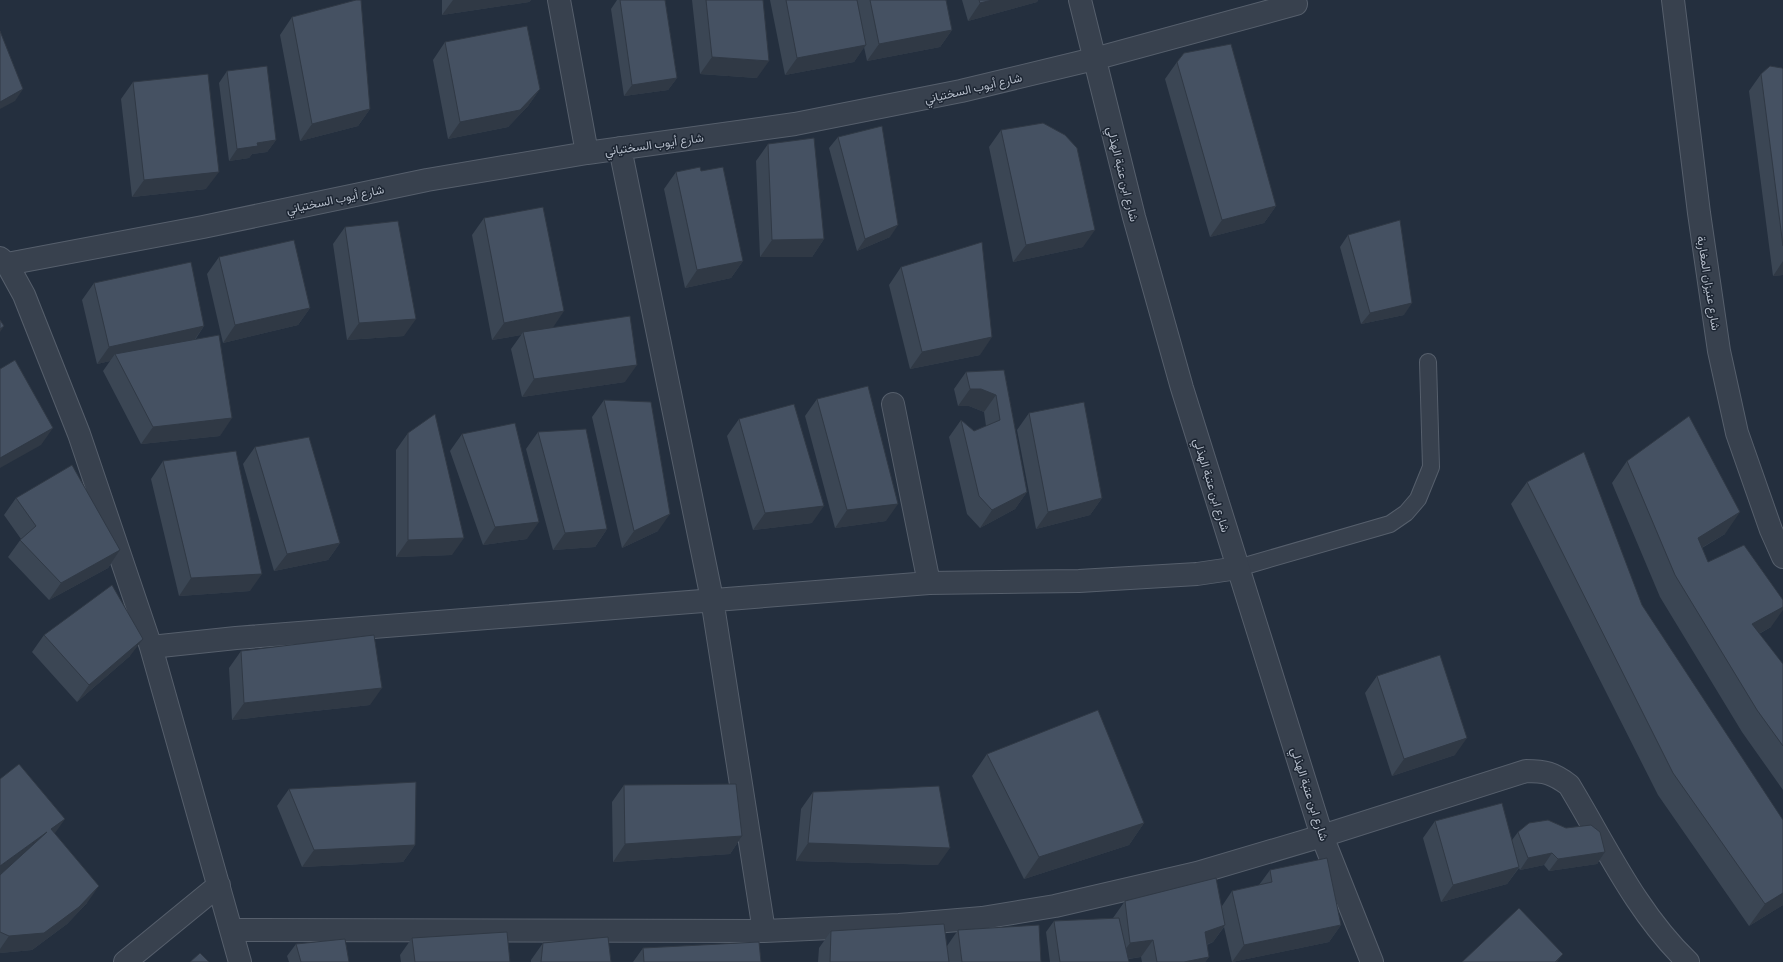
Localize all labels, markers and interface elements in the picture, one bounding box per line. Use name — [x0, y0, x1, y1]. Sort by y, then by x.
street label: شارع أيوب السختياني — [923, 69, 1024, 109]
street label: شارع ابن عتبة الهذلي — [1101, 125, 1142, 224]
street label: شارع أيوب السختياني — [604, 130, 705, 161]
street label: شارع أيوب السختياني — [285, 181, 386, 220]
street label: شارع عنيزان المغاربة — [1692, 235, 1724, 332]
street label: شارع ابن عتبة الهذلي — [1188, 436, 1233, 535]
street label: شارع ابن عتبة الهذلي — [1285, 745, 1332, 844]

